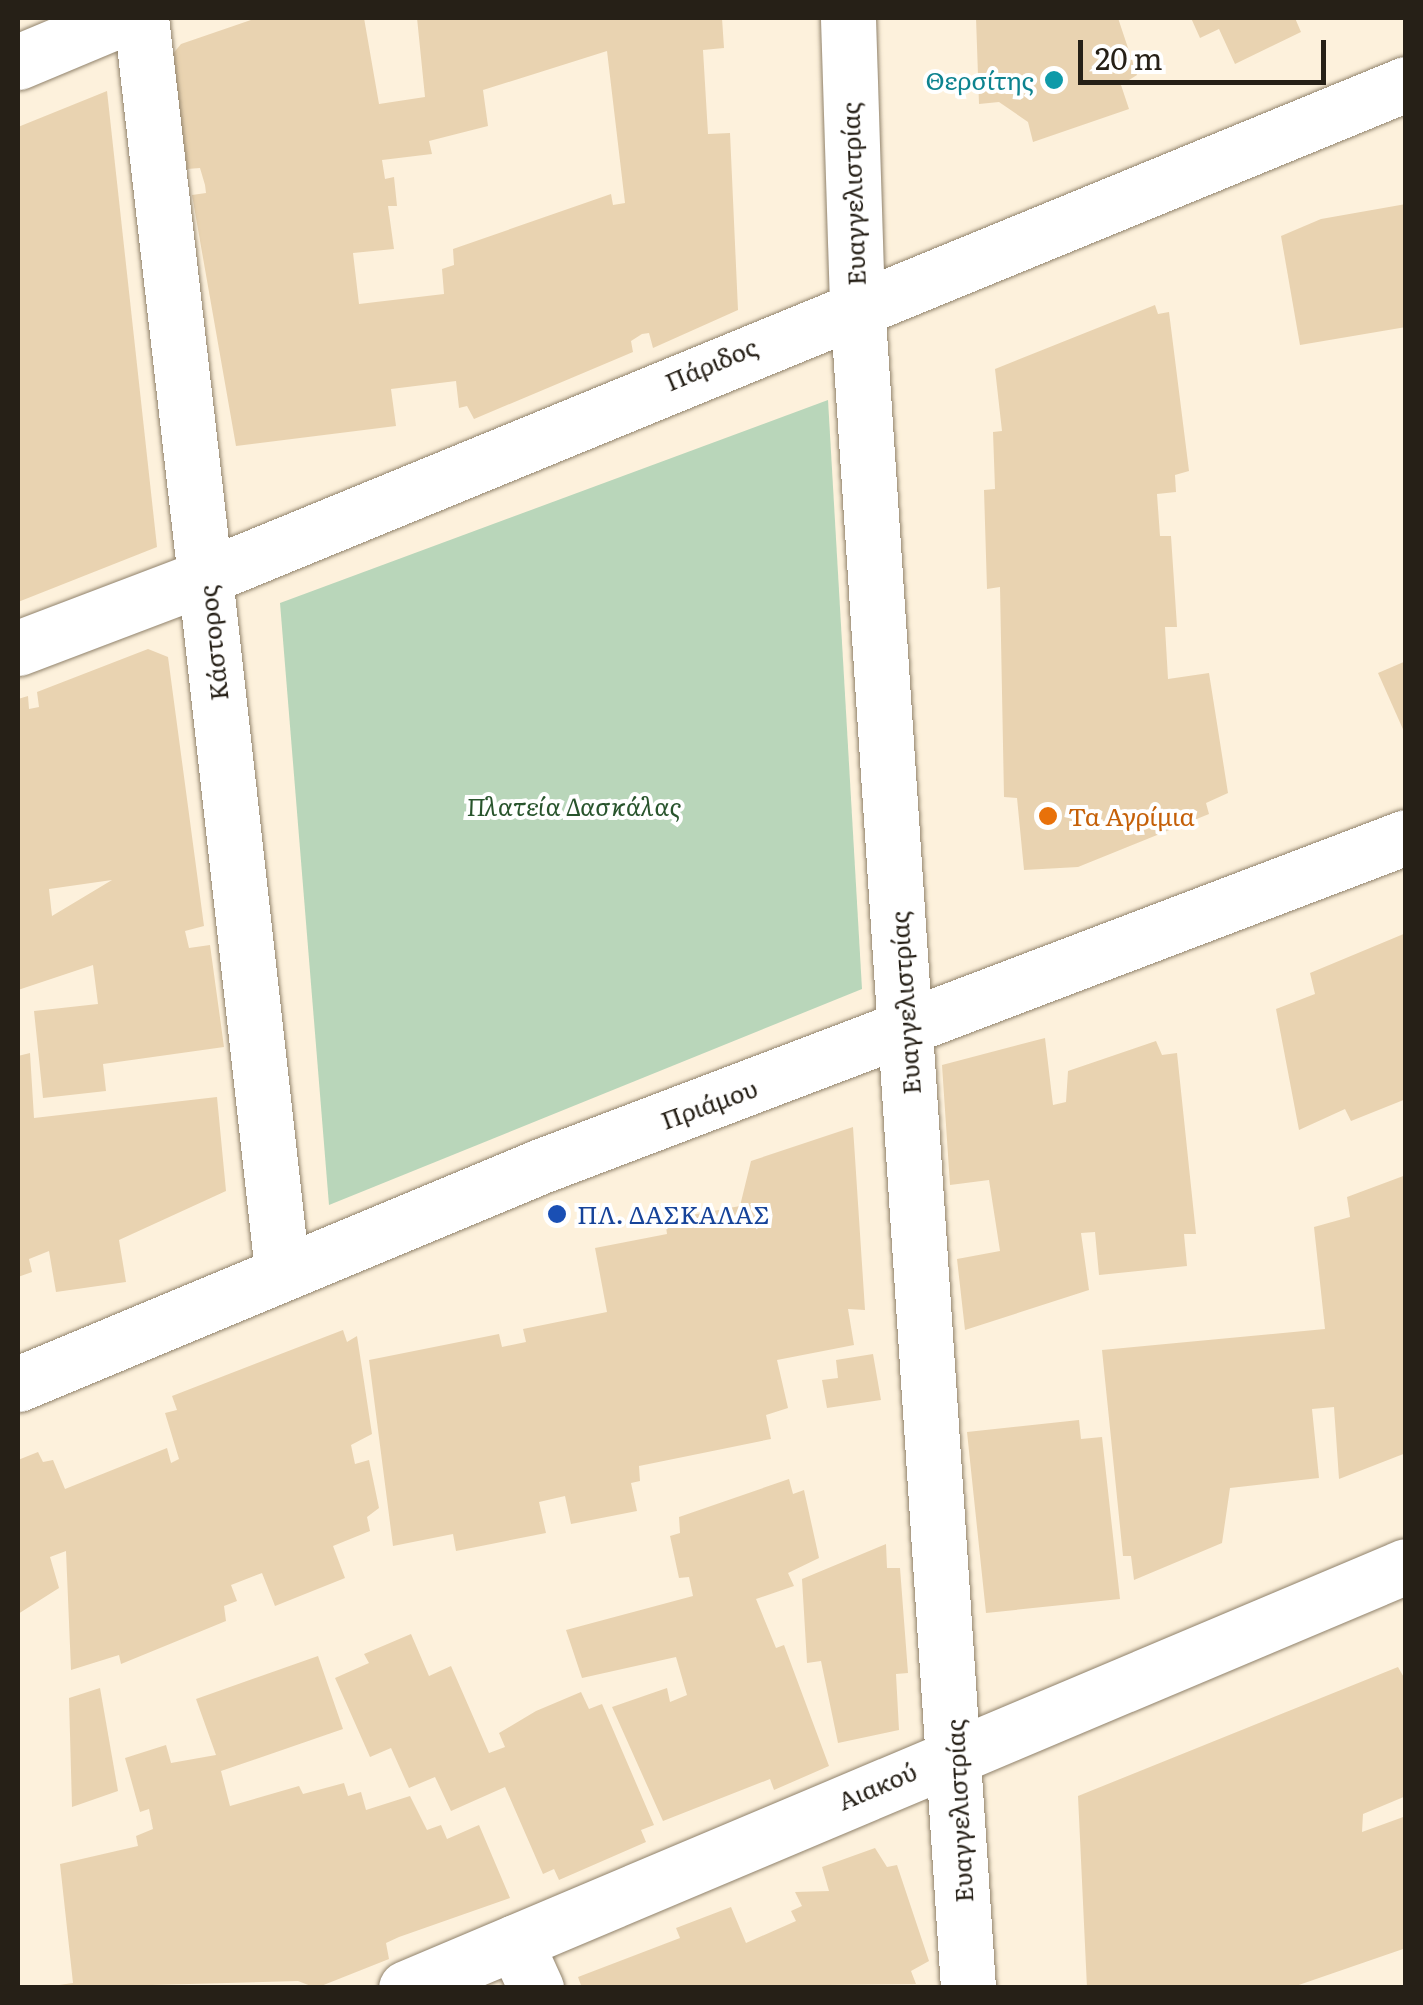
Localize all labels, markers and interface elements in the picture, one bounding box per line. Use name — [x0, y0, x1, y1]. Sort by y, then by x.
scale bar — [1083, 20, 1330, 82]
text: 20 m — [1095, 35, 1163, 79]
place label: Θερσίτης — [925, 65, 1034, 95]
marker: Θερσίτης — [1043, 69, 1065, 91]
street label: Ευαγγελιστρίας — [835, 102, 871, 286]
street label: Πάριδος — [660, 331, 762, 397]
street label: Κάστορος — [192, 584, 234, 702]
park label: Πλατεία Δασκάλας — [466, 791, 682, 821]
place label: Τα Αγρίμια — [1068, 801, 1195, 831]
marker: Τα Αγρίμια — [1037, 805, 1059, 827]
street label: Ευαγγελιστρίας — [884, 910, 926, 1096]
street label: Πριάμου — [657, 1073, 761, 1135]
place label: ΠΛ. ΔΑΣΚΑΛΑΣ — [577, 1199, 770, 1229]
marker: ΠΛ. ΔΑΣΚΑΛΑΣ — [546, 1203, 568, 1225]
street label: Ευαγγελιστρίας — [939, 1719, 979, 1903]
street label: Αιακού — [833, 1756, 921, 1816]

